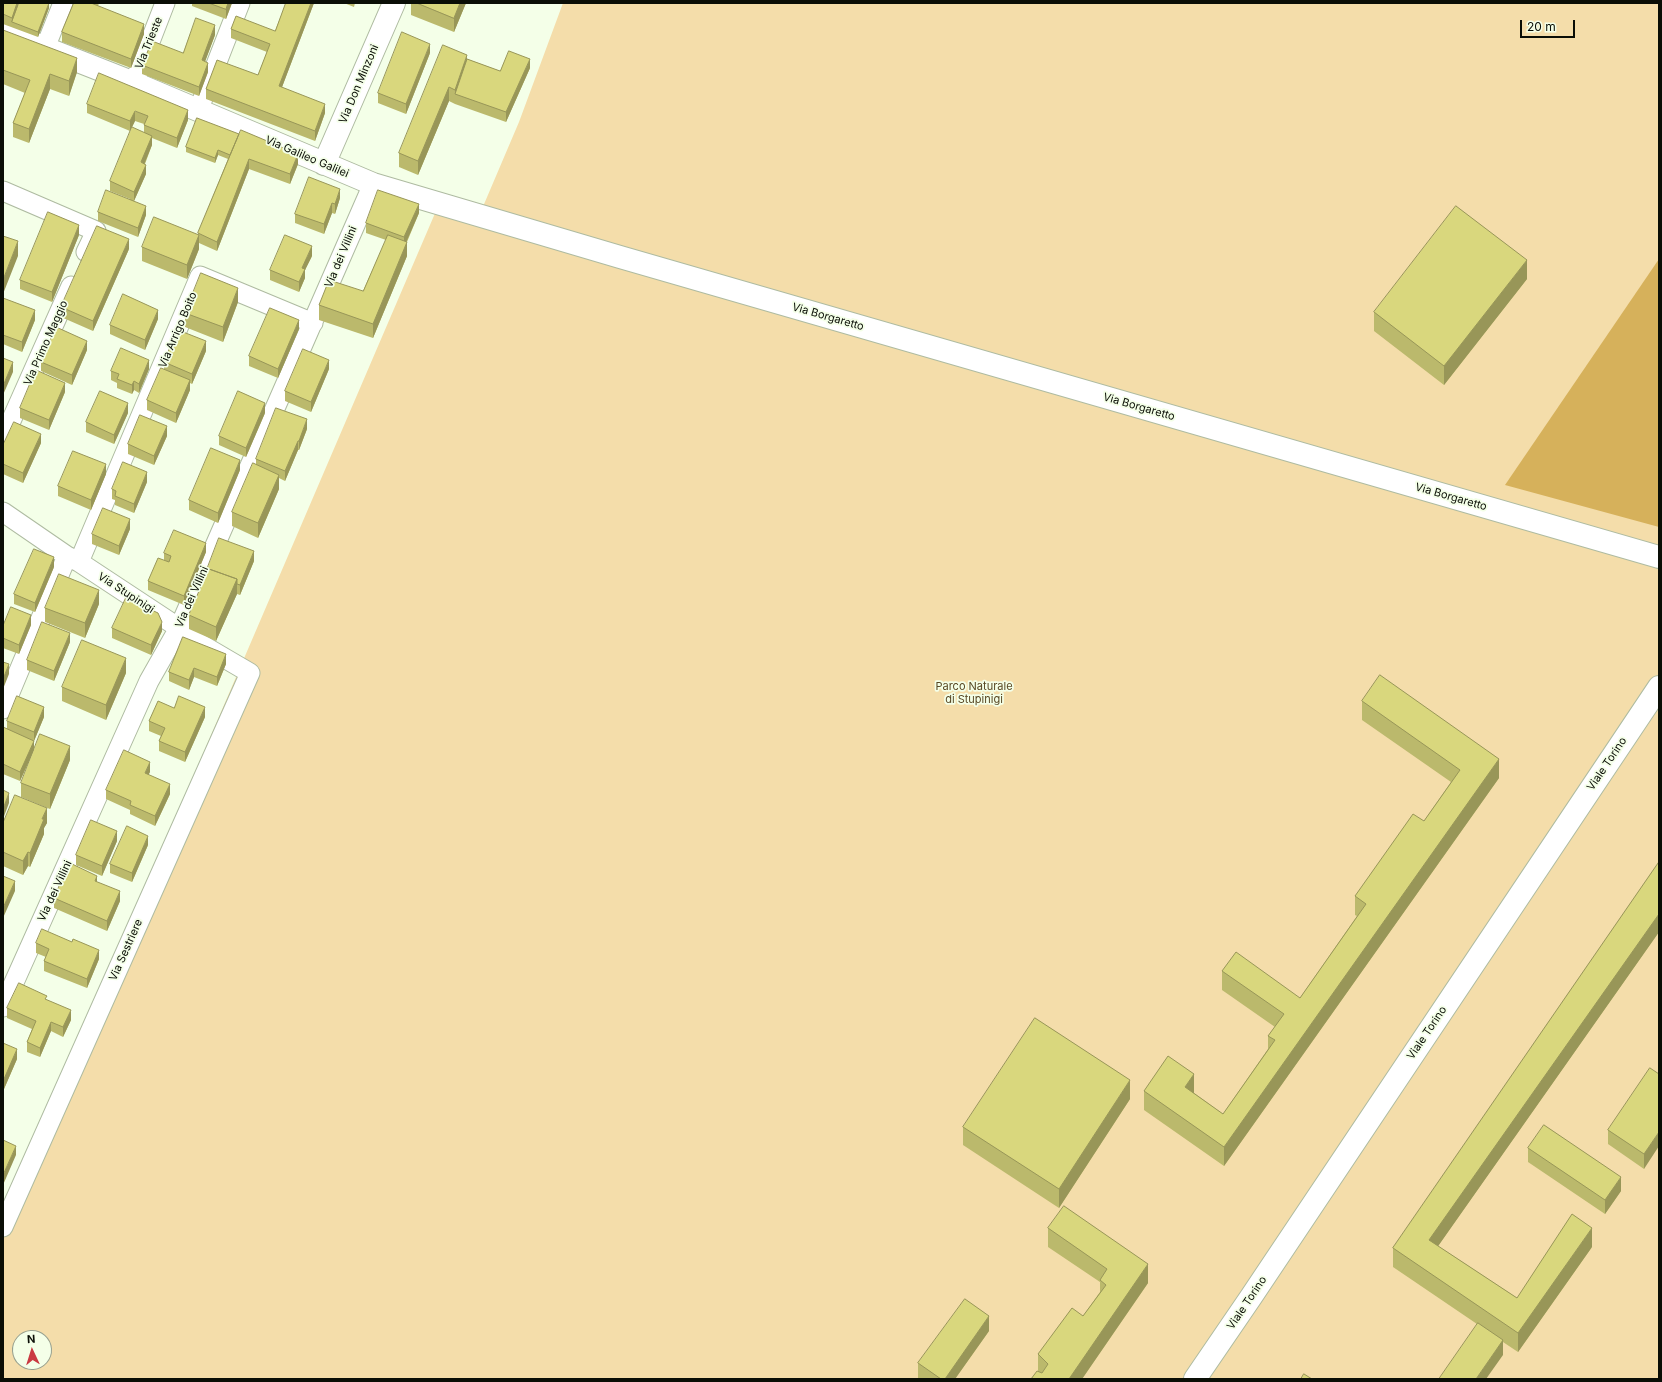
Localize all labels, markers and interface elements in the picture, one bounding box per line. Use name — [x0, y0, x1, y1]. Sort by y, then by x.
scale bar — [1522, 12, 1577, 38]
street label: Via Trieste — [133, 15, 165, 71]
text: 20 m — [1527, 19, 1556, 34]
street label: Via Don Minzoni — [336, 43, 382, 125]
street label: Via Galileo Galilei — [263, 133, 351, 181]
street label: Via dei Villini — [322, 224, 360, 290]
street label: Via Arrigo Boito — [156, 290, 200, 370]
street label: Via Primo Maggio — [21, 298, 71, 388]
street label: Via Borgaretto — [791, 300, 865, 334]
street label: Via Borgaretto — [1102, 390, 1176, 424]
street label: Via Borgaretto — [1414, 480, 1488, 514]
street label: Via dei Villini — [173, 564, 211, 630]
street label: Via Stupinigi — [95, 570, 157, 616]
park label: Parco Naturale di Stupinigi — [935, 680, 1013, 706]
street label: Viale Torino — [1584, 735, 1630, 793]
street label: Via dei Villini — [35, 858, 75, 924]
street label: Via Sestriere — [107, 917, 145, 983]
street label: Viale Torino — [1404, 1004, 1450, 1062]
street label: Viale Torino — [1224, 1274, 1270, 1332]
north arrow — [12, 1330, 52, 1370]
text: N — [27, 1332, 36, 1346]

